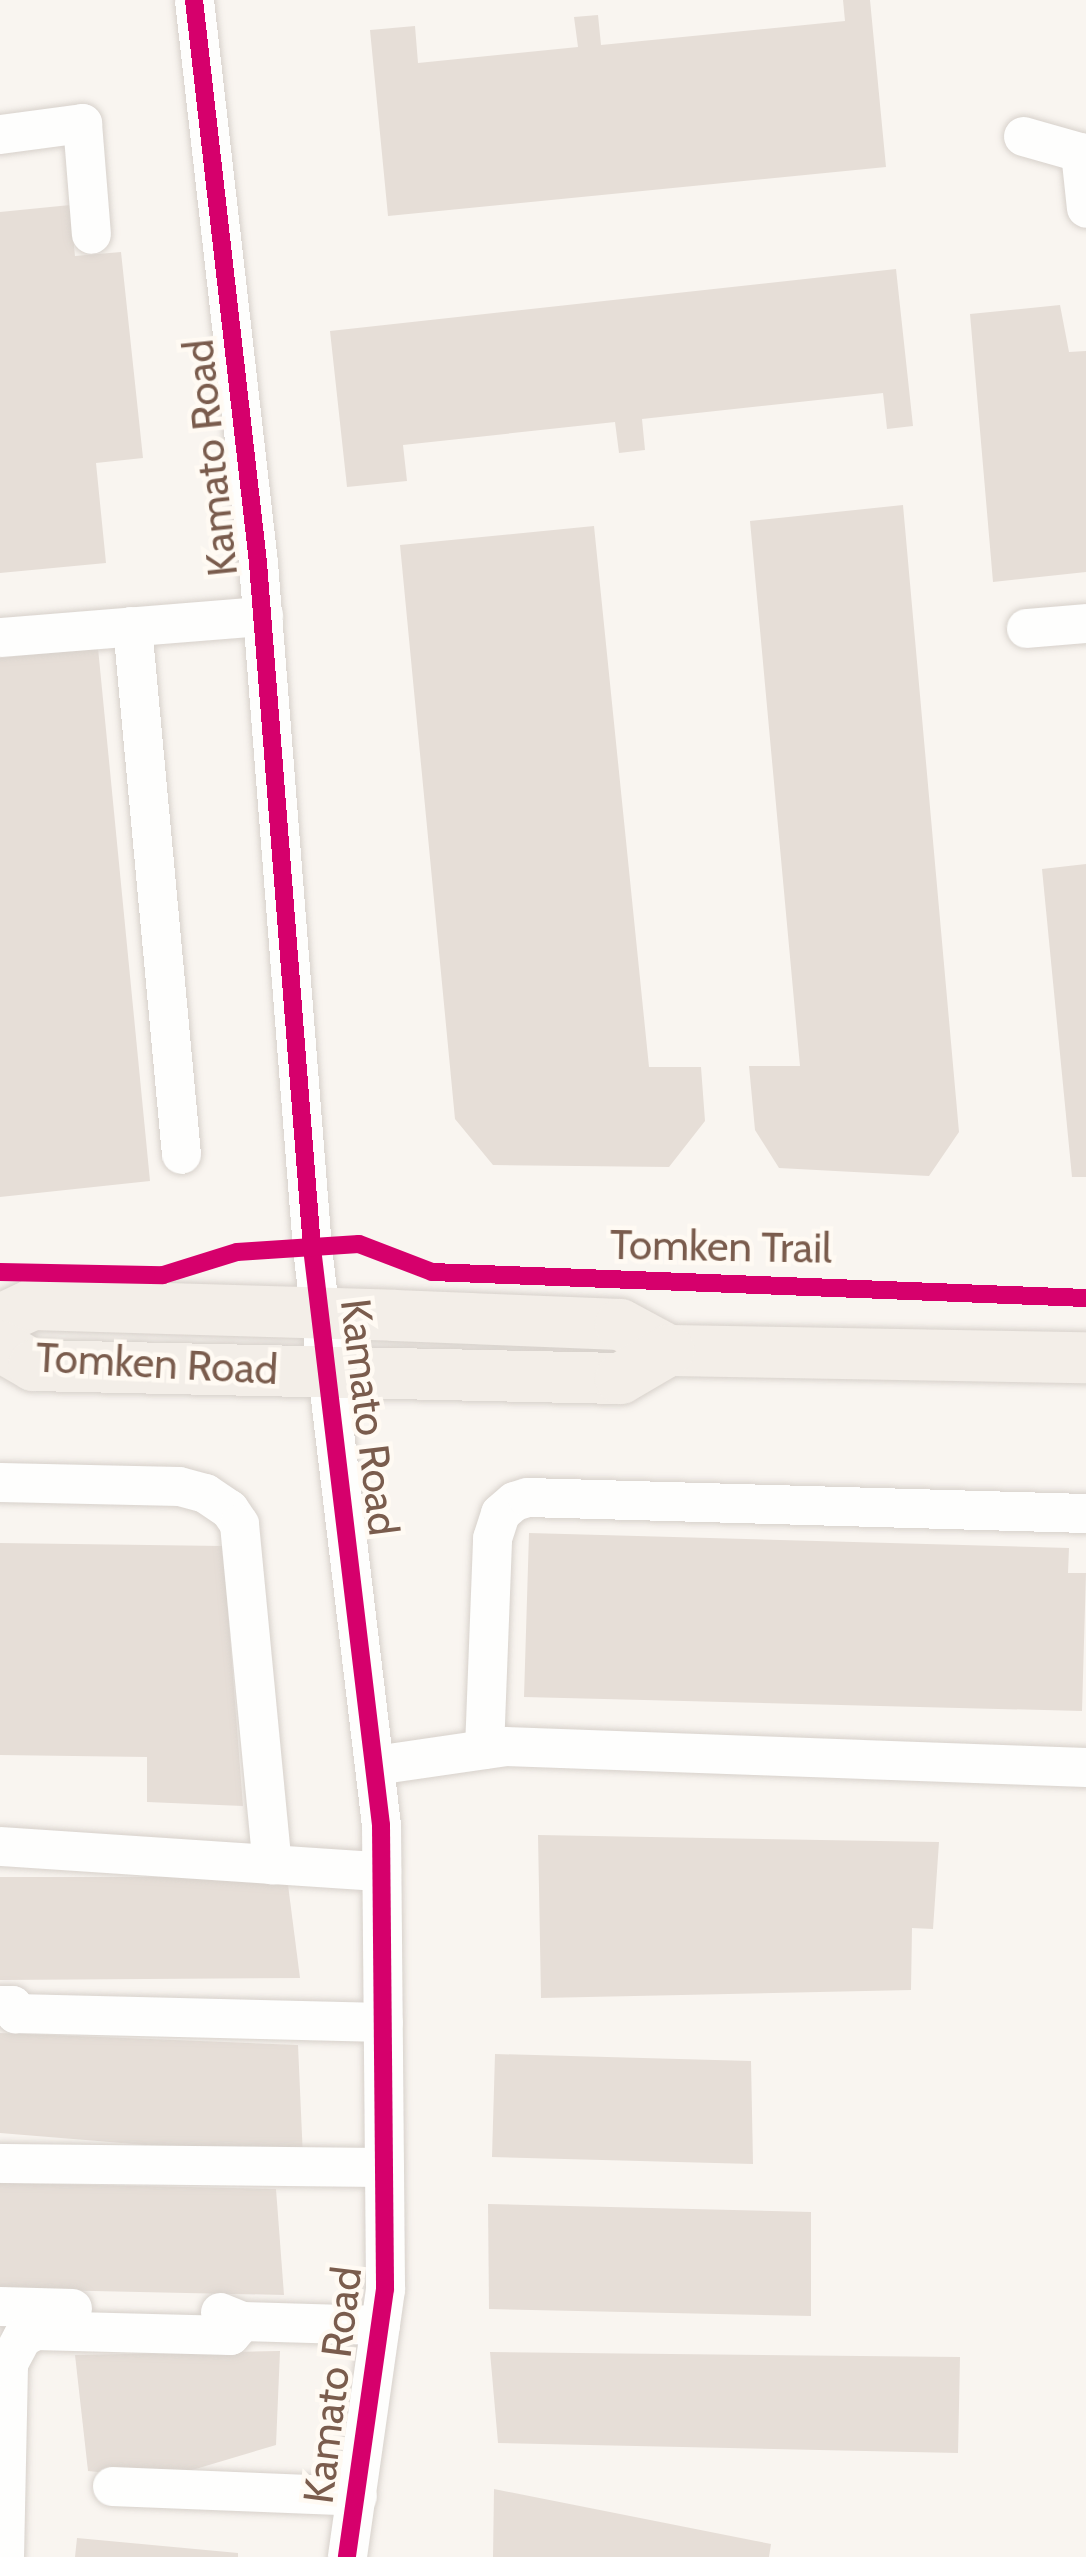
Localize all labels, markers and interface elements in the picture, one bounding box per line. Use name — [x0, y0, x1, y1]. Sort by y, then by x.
street label: Kamato Road — [172, 337, 248, 579]
street label: Tomken Trail — [610, 1219, 832, 1273]
street label: Kamato Road — [330, 1296, 410, 1538]
street label: Tomken Road — [35, 1331, 279, 1395]
street label: Kamato Road — [292, 2264, 372, 2506]

